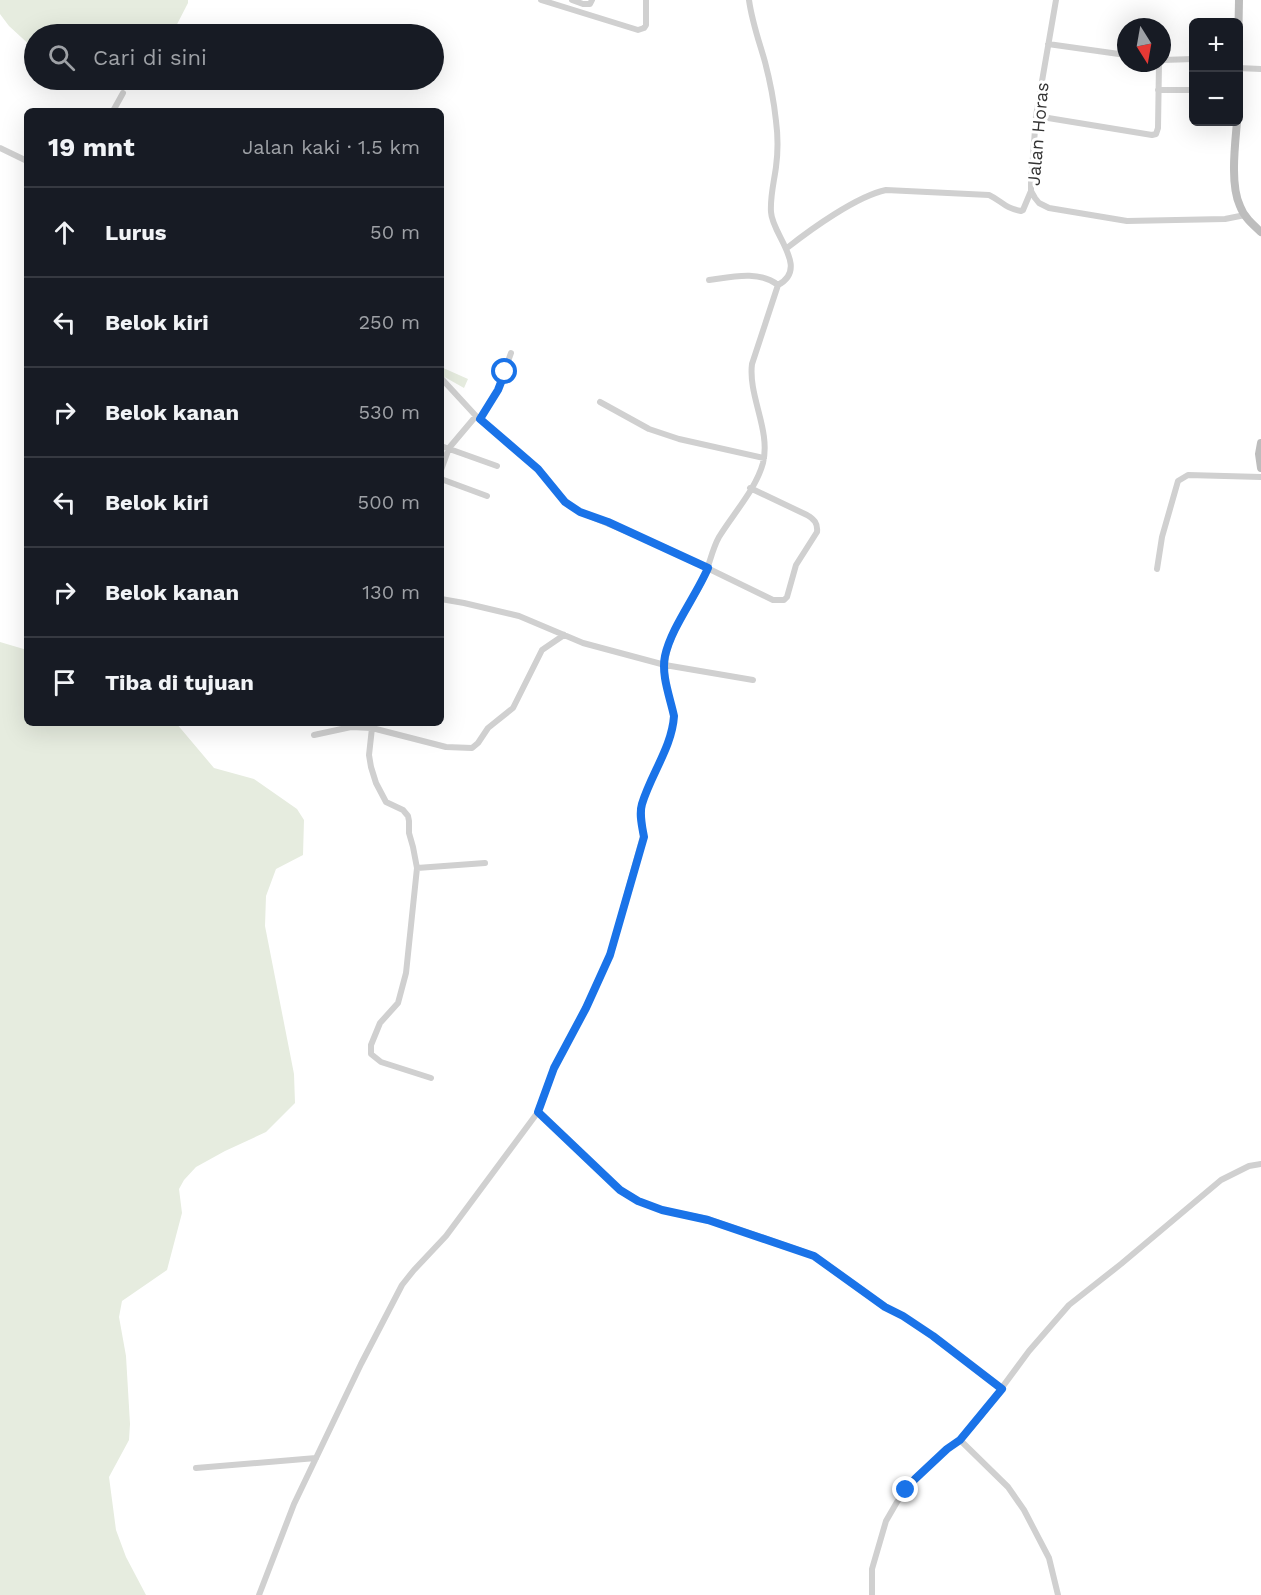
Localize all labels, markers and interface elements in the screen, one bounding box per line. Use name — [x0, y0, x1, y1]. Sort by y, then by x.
north arrow — [1117, 18, 1171, 72]
map controls — [1189, 18, 1243, 126]
button: + — [1189, 18, 1243, 72]
search box — [24, 24, 444, 90]
icon: search — [45, 41, 78, 74]
text: Cari di sini — [93, 45, 207, 70]
button: − — [1189, 72, 1243, 126]
street label: Jalan Horas — [1023, 81, 1052, 187]
text: 19 mnt — [48, 132, 135, 162]
text: Jalan kaki · 1.5 km — [242, 135, 420, 159]
icon: ahead — [48, 216, 81, 249]
text: Lurus — [105, 220, 167, 245]
text: 50 m — [370, 220, 420, 244]
icon: left — [48, 306, 81, 339]
text: Belok kiri — [105, 310, 209, 335]
text: 250 m — [358, 310, 420, 334]
route start — [491, 358, 517, 384]
icon: right — [48, 396, 81, 429]
text: Belok kanan — [105, 400, 239, 425]
text: 530 m — [358, 400, 420, 424]
icon: left — [48, 486, 81, 519]
text: Belok kiri — [105, 490, 209, 515]
text: 500 m — [358, 490, 420, 514]
icon: right — [48, 576, 81, 609]
text: Belok kanan — [105, 580, 239, 605]
text: 130 m — [362, 580, 420, 604]
icon: arrive — [48, 666, 81, 699]
text: Tiba di tujuan — [105, 670, 254, 695]
route end — [892, 1476, 918, 1502]

